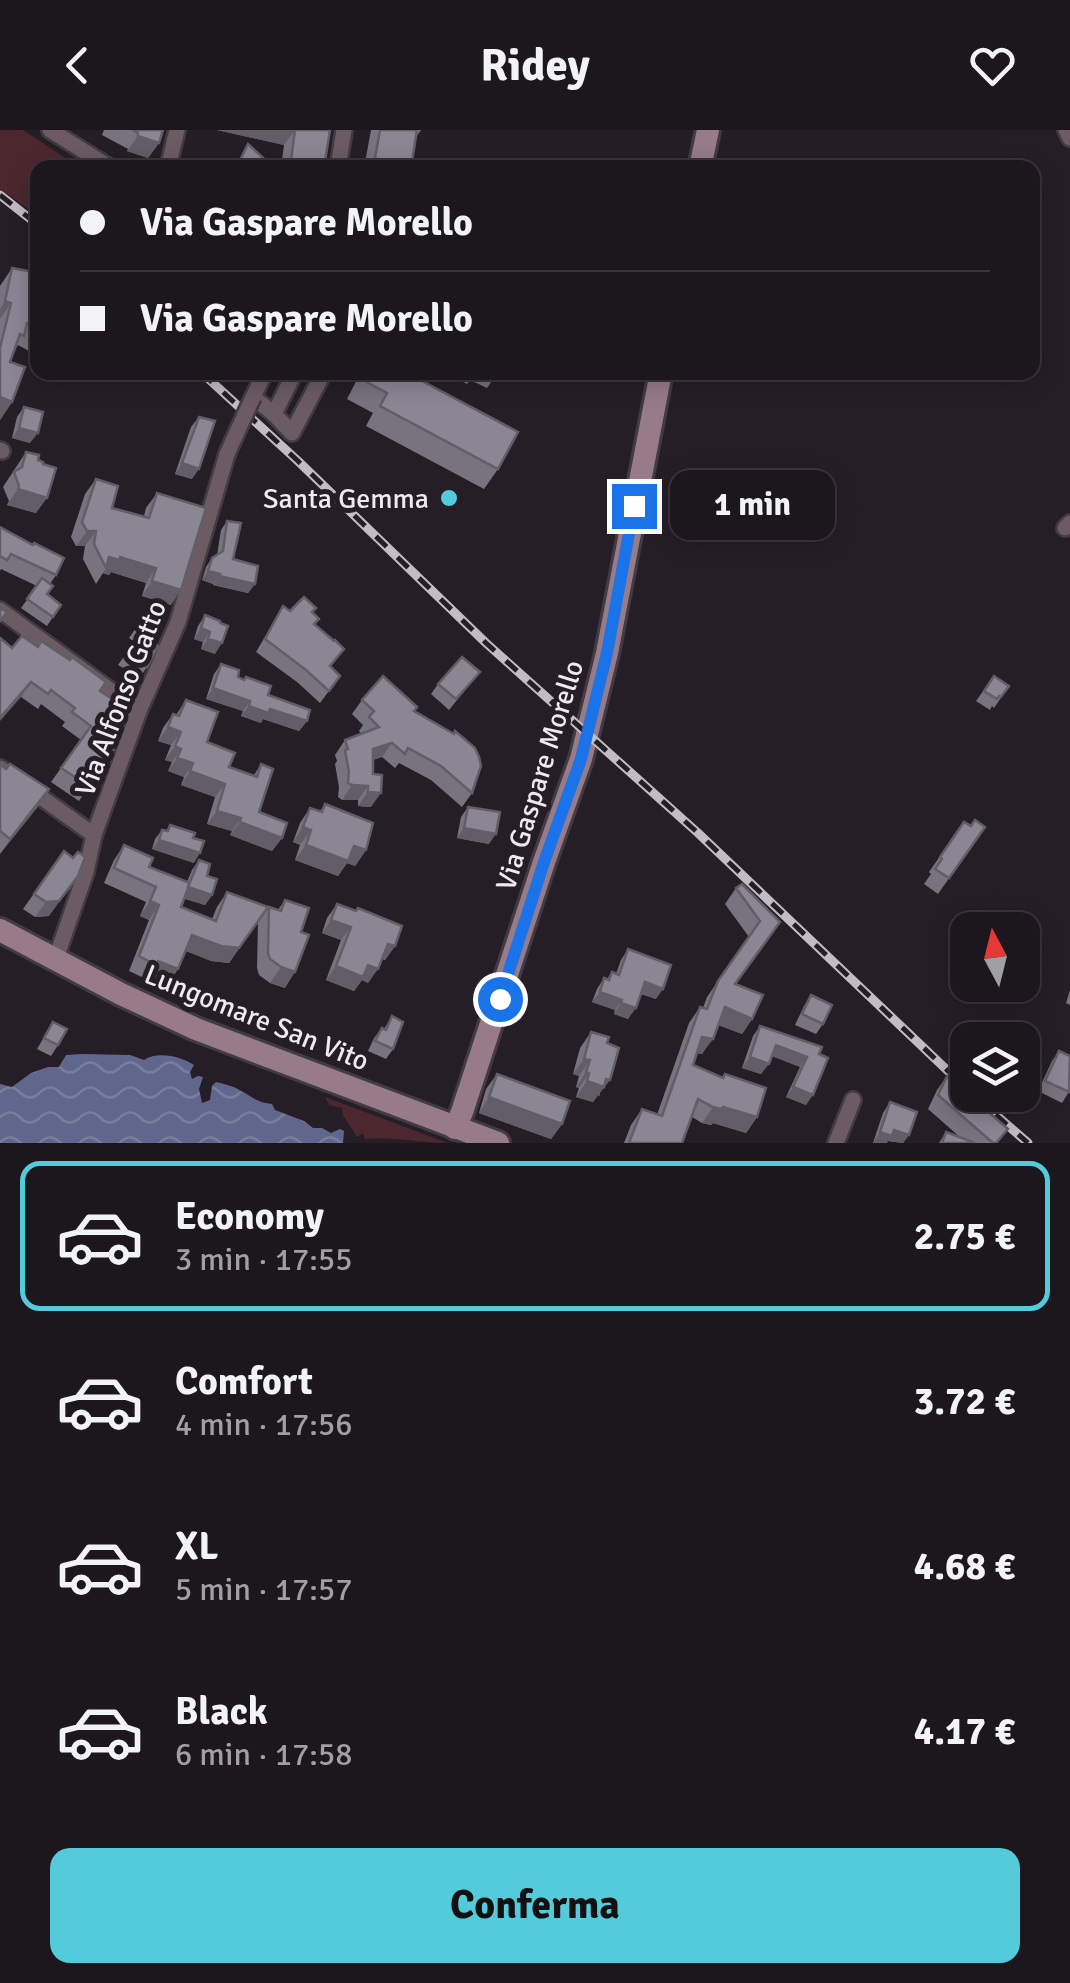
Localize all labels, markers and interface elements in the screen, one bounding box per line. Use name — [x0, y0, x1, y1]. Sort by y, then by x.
icon: back — [50, 38, 105, 93]
text: Ridey — [480, 38, 590, 93]
icon: heart — [965, 38, 1020, 93]
text: Via Gaspare Morello — [140, 199, 473, 246]
text: Via Gaspare Morello — [140, 295, 473, 342]
callout: 1 min — [669, 471, 834, 541]
place label: Santa Gemma — [263, 482, 429, 516]
route end — [612, 484, 657, 529]
text: 1 min — [714, 485, 791, 524]
marker: Santa Gemma — [438, 487, 460, 509]
street label: Via Alfonso Gatto — [68, 596, 174, 801]
street label: Via Gaspare Morello — [489, 656, 591, 894]
north arrow — [950, 912, 1040, 1002]
map controls — [950, 912, 1040, 1112]
street label: Lungomare San Vito — [139, 957, 374, 1078]
route start — [478, 977, 523, 1022]
button: layers — [950, 1022, 1040, 1112]
icon: car — [55, 1191, 145, 1281]
text: Economy — [175, 1193, 324, 1240]
text: 2.75 € — [914, 1213, 1015, 1260]
text: 3 min · 17:55 — [175, 1240, 353, 1279]
icon: car — [55, 1356, 145, 1446]
text: Comfort — [175, 1358, 313, 1405]
text: 3.72 € — [914, 1378, 1015, 1425]
text: 4 min · 17:56 — [175, 1405, 353, 1444]
icon: car — [55, 1521, 145, 1611]
text: XL — [175, 1523, 218, 1570]
text: 4.68 € — [914, 1543, 1015, 1590]
text: 5 min · 17:57 — [175, 1570, 353, 1609]
icon: car — [55, 1686, 145, 1776]
text: Black — [175, 1688, 268, 1735]
text: 4.17 € — [914, 1708, 1015, 1755]
text: 6 min · 17:58 — [175, 1735, 353, 1774]
button: Conferma — [50, 1848, 1020, 1963]

